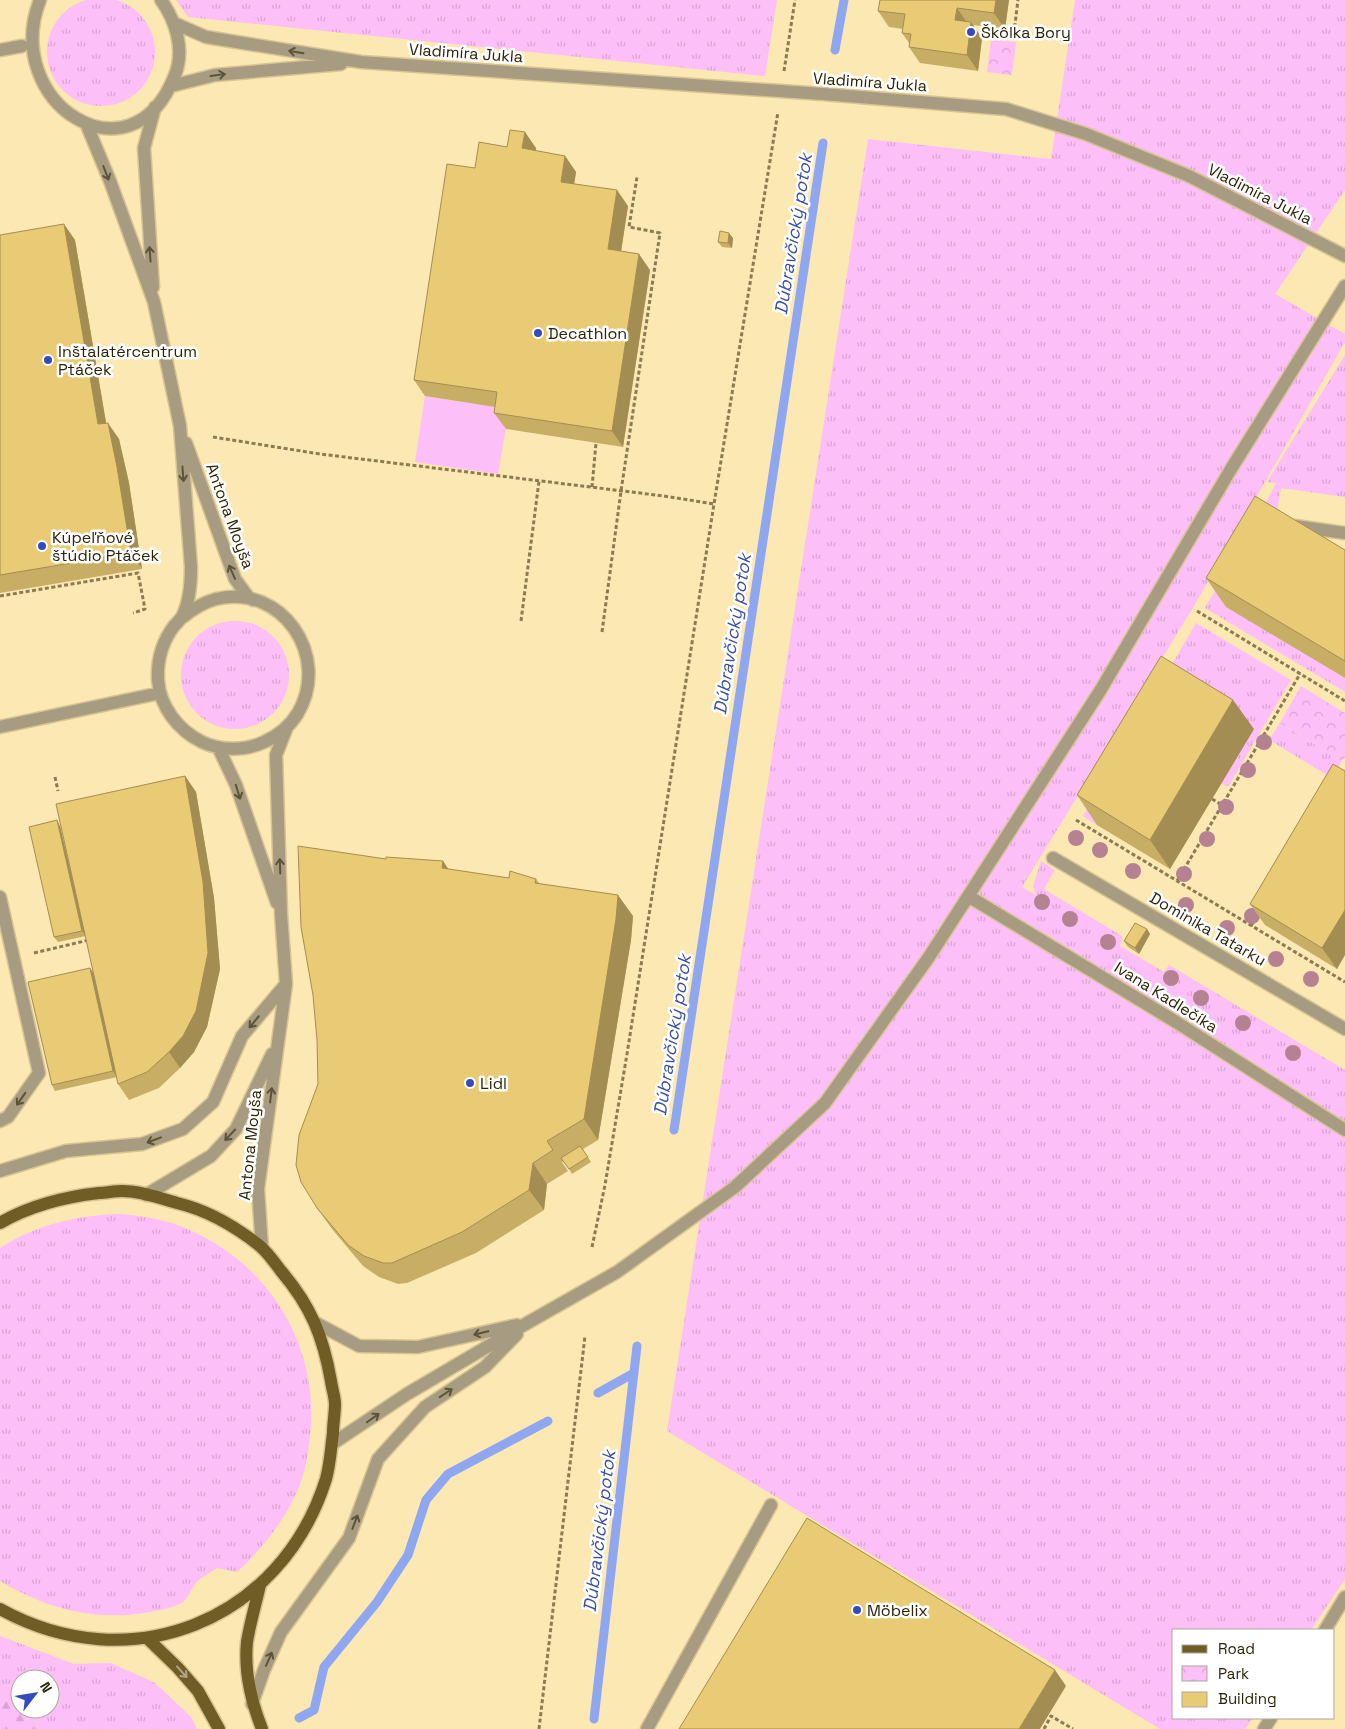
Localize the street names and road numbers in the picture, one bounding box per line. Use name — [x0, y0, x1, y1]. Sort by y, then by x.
street label: Vladimíra Jukla — [408, 39, 524, 67]
street label: Vladimíra Jukla — [812, 68, 928, 96]
street label: Vladimíra Jukla — [1204, 159, 1316, 229]
street label: Antona Moyša — [201, 460, 259, 572]
street label: Dominika Tatarku — [1146, 887, 1270, 971]
street label: Ivana Kadlečíka — [1110, 957, 1222, 1037]
street label: Antona Moyša — [234, 1089, 266, 1201]

